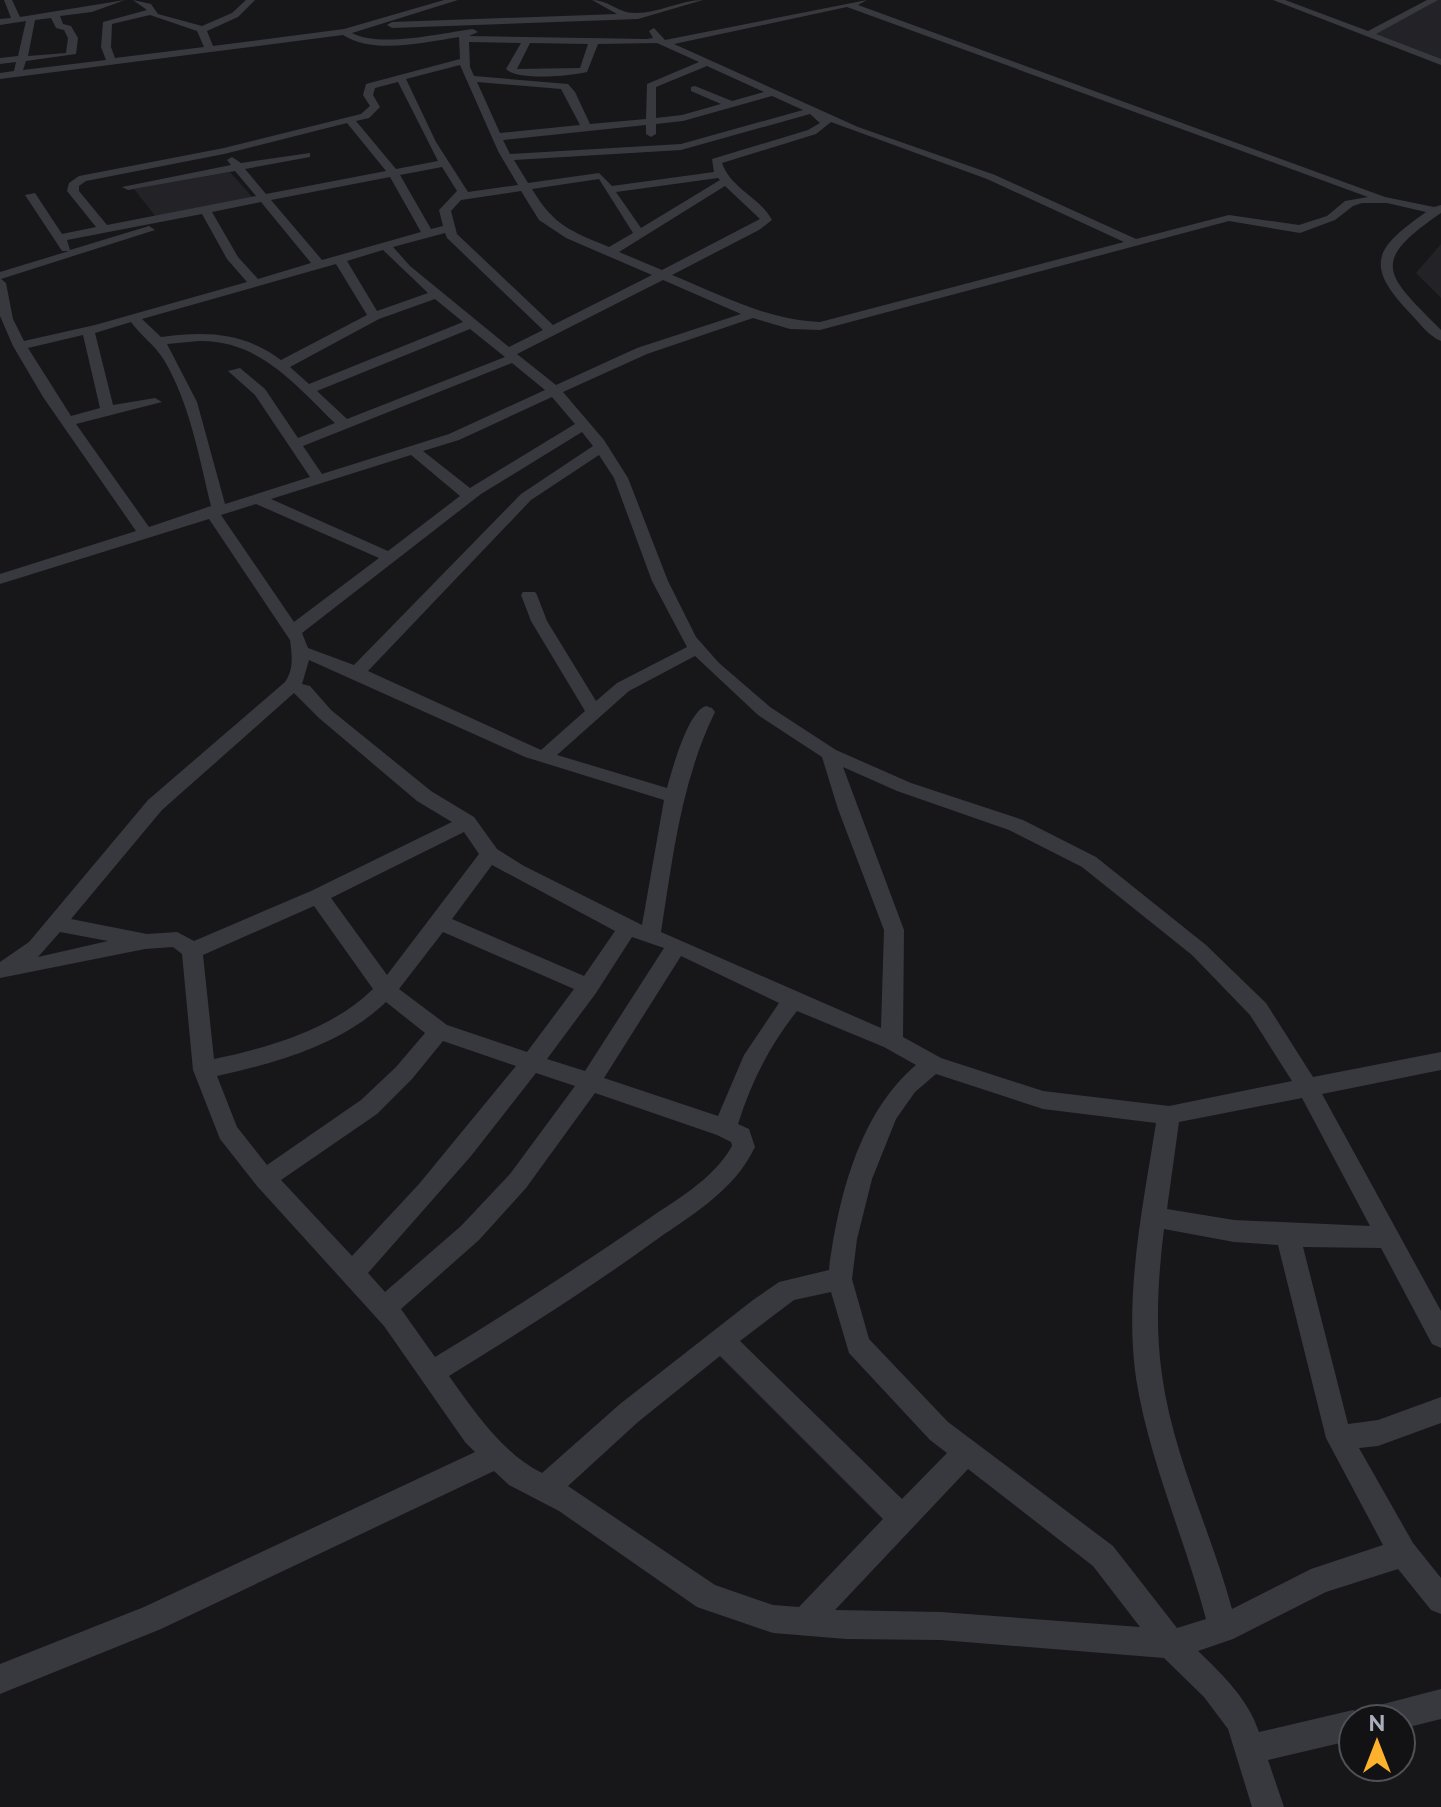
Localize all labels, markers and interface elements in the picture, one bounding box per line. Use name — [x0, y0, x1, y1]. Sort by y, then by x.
north arrow — [1337, 1703, 1417, 1783]
text: N — [1369, 1710, 1385, 1736]

